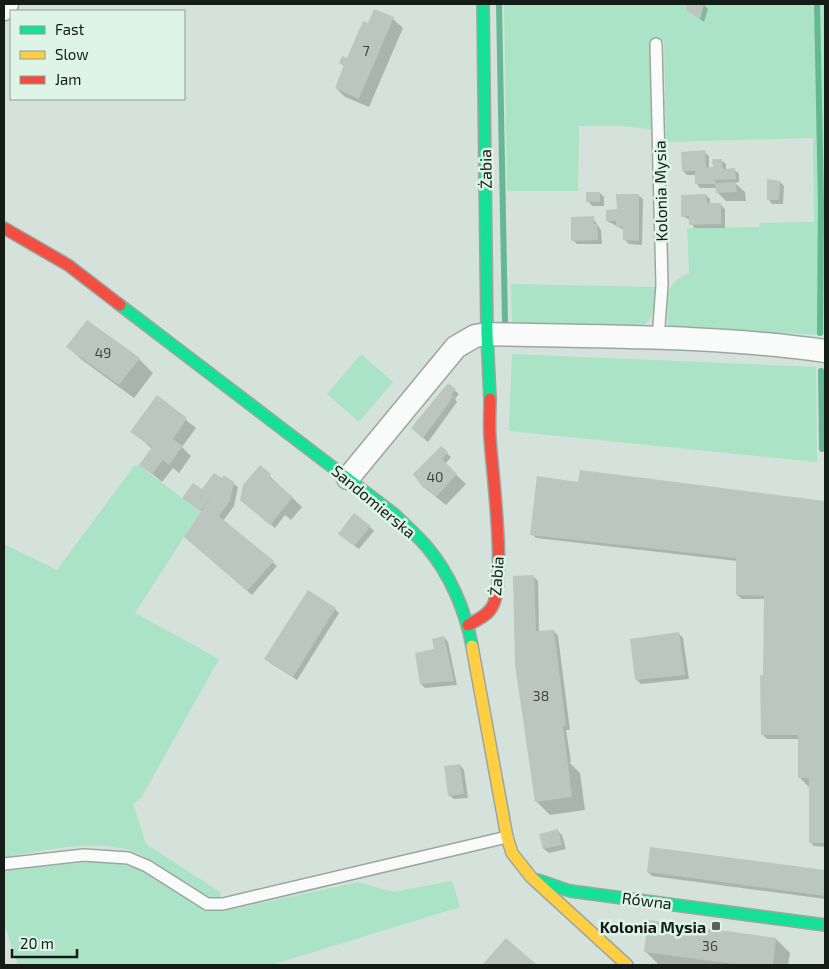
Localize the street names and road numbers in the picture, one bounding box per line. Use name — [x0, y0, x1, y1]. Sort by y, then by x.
street label: Kolonia Mysia — [650, 140, 670, 242]
street label: Żabia — [475, 149, 495, 189]
street label: Sandomierska — [328, 460, 420, 542]
street label: Żabia — [485, 556, 507, 596]
street label: Równa — [621, 888, 673, 912]

